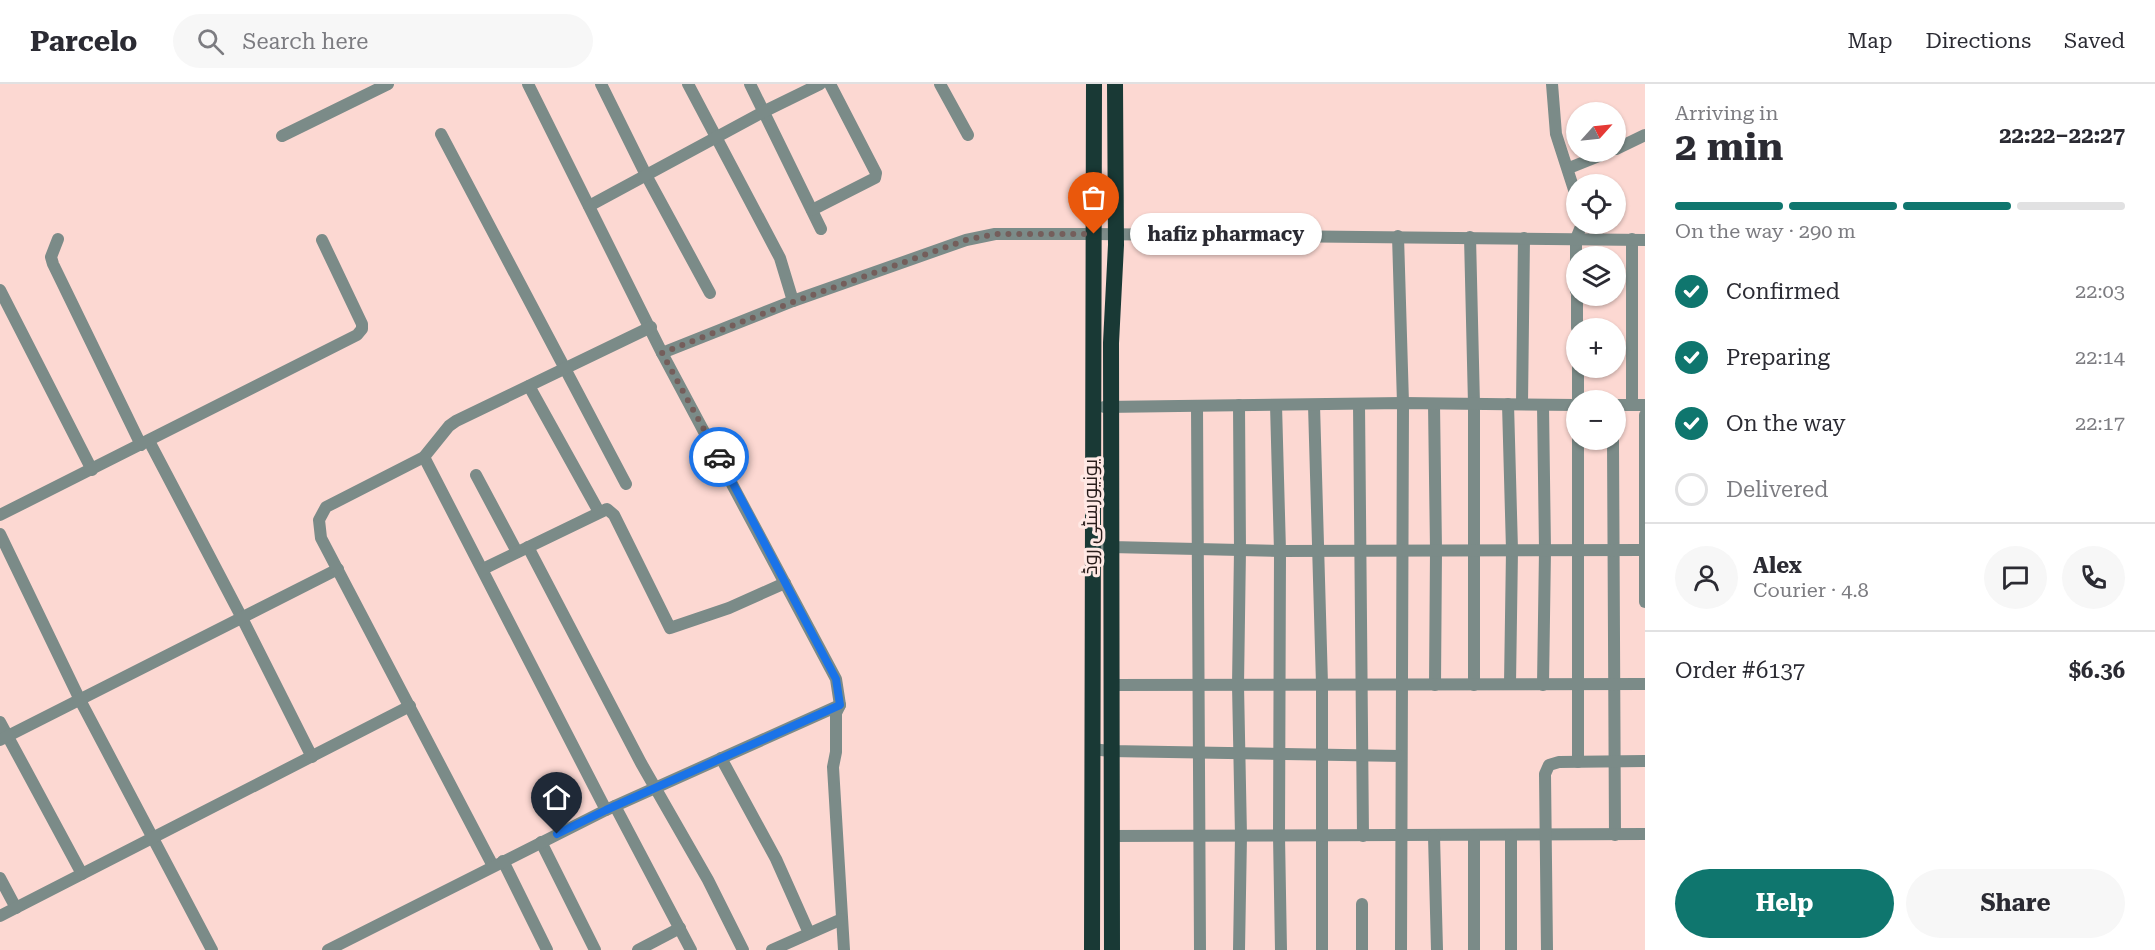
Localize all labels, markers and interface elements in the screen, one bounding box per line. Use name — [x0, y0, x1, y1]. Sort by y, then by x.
search box — [173, 14, 593, 68]
text: Parcelo — [30, 25, 137, 58]
icon: search — [194, 25, 227, 58]
text: Search here — [242, 29, 368, 54]
text: Map — [1848, 29, 1892, 53]
text: Directions — [1925, 29, 2031, 53]
text: Saved — [2064, 29, 2125, 53]
text: Arriving in — [1675, 101, 1778, 125]
north arrow — [1566, 102, 1626, 162]
map controls — [1566, 102, 1626, 450]
text: 22:22–22:27 — [1999, 123, 2125, 148]
text: 2 min — [1675, 124, 1783, 170]
pin — [1068, 172, 1119, 234]
button: locate — [1566, 174, 1626, 234]
icon: bag — [1077, 181, 1110, 214]
callout: hafiz pharmacy — [1130, 213, 1322, 255]
text: On the way · 290 m — [1675, 219, 1856, 243]
text: hafiz pharmacy — [1148, 222, 1304, 246]
button: layers — [1566, 246, 1626, 306]
icon: check — [1675, 275, 1708, 308]
text: Confirmed — [1726, 279, 1840, 304]
text: 22:03 — [2075, 279, 2125, 303]
button: + — [1566, 318, 1626, 378]
icon: check — [1675, 341, 1708, 374]
text: Preparing — [1726, 345, 1830, 370]
text: 22:14 — [2075, 345, 2125, 369]
button: − — [1566, 390, 1626, 450]
icon: check — [1675, 407, 1708, 440]
text: On the way — [1726, 411, 1846, 436]
text: 22:17 — [2075, 411, 2125, 435]
courier — [689, 427, 749, 487]
icon: car — [703, 441, 736, 474]
street label: یونیورسٹی روڈ — [1078, 458, 1103, 575]
text: Delivered — [1726, 477, 1828, 502]
button: person — [1675, 546, 1738, 609]
button: chat — [1984, 546, 2047, 609]
button: phone — [2062, 546, 2125, 609]
text: Alex — [1753, 553, 1802, 578]
text: Courier · 4.8 — [1753, 578, 1869, 602]
text: Order #6137 — [1675, 658, 1805, 683]
text: $6.36 — [2069, 658, 2125, 683]
pin — [531, 772, 582, 834]
icon: home — [540, 781, 573, 814]
button: Help — [1675, 869, 1894, 938]
button: Share — [1906, 869, 2125, 938]

